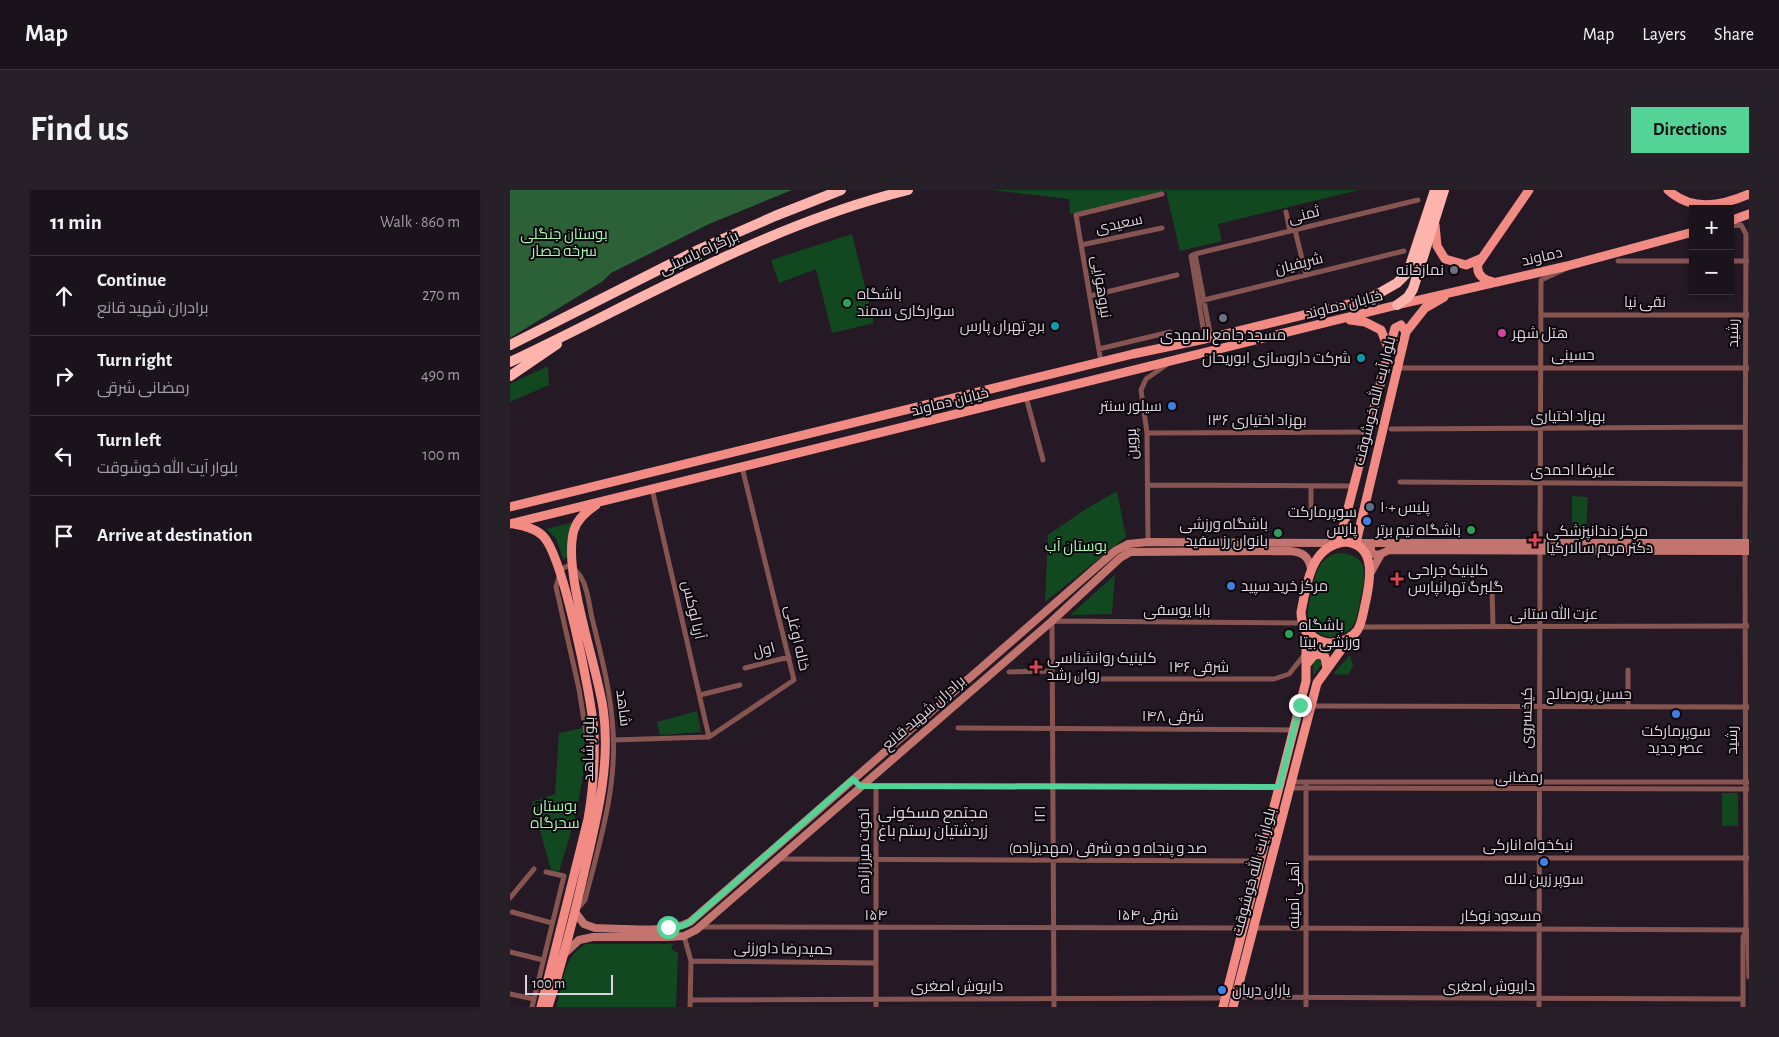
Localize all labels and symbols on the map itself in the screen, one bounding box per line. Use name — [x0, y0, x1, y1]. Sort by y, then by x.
street label: ثمنی — [1287, 203, 1322, 228]
street label: سعیدی — [1094, 212, 1144, 238]
park label: بوستان جنگلی سرخه حصار — [520, 227, 608, 260]
street label: بزرگراه یاسینی — [657, 228, 742, 280]
street label: دماوند — [1520, 245, 1564, 270]
street label: شریفیان — [1273, 250, 1325, 279]
street label: نیروهوایی — [1087, 255, 1113, 320]
place label: نمازخانه — [1396, 263, 1444, 279]
marker: نمازخانه — [1448, 264, 1460, 276]
place label: باشگاه سوارکاری سمند — [857, 286, 955, 321]
street label: خیابان دماوند — [1304, 288, 1385, 324]
street label: نقی نیا — [1624, 295, 1666, 312]
marker: باشگاه سوارکاری سمند — [841, 297, 853, 309]
marker: مسجد جامع المهدی — [1217, 312, 1229, 324]
place label: برج تهران پارس — [960, 319, 1045, 337]
street label: رشید — [1725, 319, 1742, 347]
marker: برج تهران پارس — [1049, 320, 1061, 332]
place label: هتل شهر — [1511, 325, 1568, 343]
marker: هتل شهر — [1496, 327, 1508, 339]
place label: مسجد جامع المهدی — [1160, 328, 1286, 346]
street label: بلوار آیت الله خوشوقت — [1349, 334, 1399, 467]
street label: حسینی — [1551, 348, 1595, 365]
place label: شرکت داروسازی ابوریحان — [1202, 350, 1351, 368]
marker: شرکت داروسازی ابوریحان — [1355, 352, 1367, 364]
street label: خیابان دماوند — [910, 385, 991, 421]
place label: سیلور سنتر — [1099, 399, 1162, 415]
marker: سیلور سنتر — [1166, 400, 1178, 412]
street label: بهزاد اختیاری — [1530, 409, 1606, 426]
street label: بهزاد اختیاری ۱۳۶ — [1207, 413, 1307, 430]
street label: پروین — [1124, 428, 1142, 460]
street label: علیرضا احمدی — [1530, 463, 1616, 480]
place label: پلیس +١٠ — [1380, 500, 1430, 517]
marker: پلیس +١٠ — [1364, 501, 1376, 513]
place label: سوپرمارکت پارس — [1288, 505, 1357, 539]
marker: سوپرمارکت پارس — [1361, 515, 1373, 527]
place label: باشگاه ورزشی بانوان رز سفید — [1179, 516, 1268, 551]
place label: باشگاه تیم برتر — [1375, 522, 1461, 540]
place label: مرکز دندانپزشکی دکتر مریم سالارکیا — [1546, 523, 1653, 558]
marker: باشگاه تیم برتر — [1465, 524, 1477, 536]
marker: باشگاه ورزشی بانوان رز سفید — [1272, 527, 1284, 539]
marker: مرکز دندانپزشکی دکتر مریم سالارکیا — [1528, 533, 1542, 547]
park label: بوستان آب — [1045, 538, 1107, 556]
place label: کلینیک جراحی گلبرگ تهرانپارس — [1408, 563, 1503, 597]
marker: کلینیک جراحی گلبرگ تهرانپارس — [1390, 572, 1404, 586]
street label: آریا لوکس — [677, 579, 708, 641]
place label: مرکز خرید سپید — [1241, 579, 1328, 596]
marker: مرکز خرید سپید — [1225, 580, 1237, 592]
street label: بابا یوسفی — [1143, 603, 1211, 620]
street label: خاله اوغلی — [780, 604, 812, 673]
street label: عزت الله ستانی — [1510, 604, 1598, 624]
place label: باشگاه ورزشی بیتا — [1299, 617, 1360, 652]
marker: باشگاه ورزشی بیتا — [1283, 628, 1295, 640]
street label: اول — [751, 640, 777, 661]
place label: کلینیک روانشناسی روان رشد — [1047, 650, 1157, 685]
street label: ۱۴۶ شرقی — [1169, 659, 1229, 677]
marker: کلینیک روانشناسی روان رشد — [1029, 660, 1043, 674]
street label: برادران شهید قانع — [879, 672, 970, 755]
street label: کیخسروی — [1519, 687, 1537, 749]
street label: حسین پورصالح — [1546, 687, 1632, 705]
street label: شاهد — [613, 689, 634, 727]
route end — [1289, 694, 1312, 717]
street label: ۱۴۸ شرقی — [1142, 708, 1204, 726]
marker: سوپرمارکت عصر جدید — [1670, 708, 1682, 720]
street label: بلوار شاهد — [580, 717, 598, 781]
place label: سوپرمارکت عصر جدید — [1641, 724, 1711, 757]
street label: رشید — [1724, 726, 1741, 754]
street label: رمضانی — [1495, 770, 1543, 787]
park label: بوستان سحرگاه — [530, 799, 580, 832]
district label: مجتمع مسکونی زردشتیان رستم باغ — [878, 805, 988, 842]
street label: ۱۲۱ — [1033, 805, 1048, 823]
street label: بلوار آیت الله خوشوقت — [1227, 805, 1279, 938]
street label: اخوت میرزازاده — [857, 808, 873, 894]
street label: نیکخواه انارکی — [1483, 838, 1573, 855]
street label: صد و پنجاه و دو شرقی (مهدیزاده) — [1009, 840, 1207, 858]
marker: سوپر زرین لاله — [1538, 856, 1550, 868]
street label: آهنی آمینه — [1286, 861, 1304, 929]
place label: سوپر زرین لاله — [1504, 872, 1584, 889]
street label: ۱۵۴ شرقی — [1117, 907, 1179, 925]
street label: ۱۵۴ — [865, 908, 887, 923]
street label: مسعود نوکار — [1460, 909, 1541, 925]
route start — [657, 916, 680, 939]
street label: حمیدرضا داورزنی — [734, 941, 832, 959]
scale bar — [525, 972, 612, 995]
street label: داریوش اصغری — [911, 978, 1003, 996]
street label: داریوش اصغری — [1443, 978, 1535, 996]
place label: یاران دریان — [1232, 983, 1291, 1000]
marker: یاران دریان — [1216, 984, 1228, 996]

